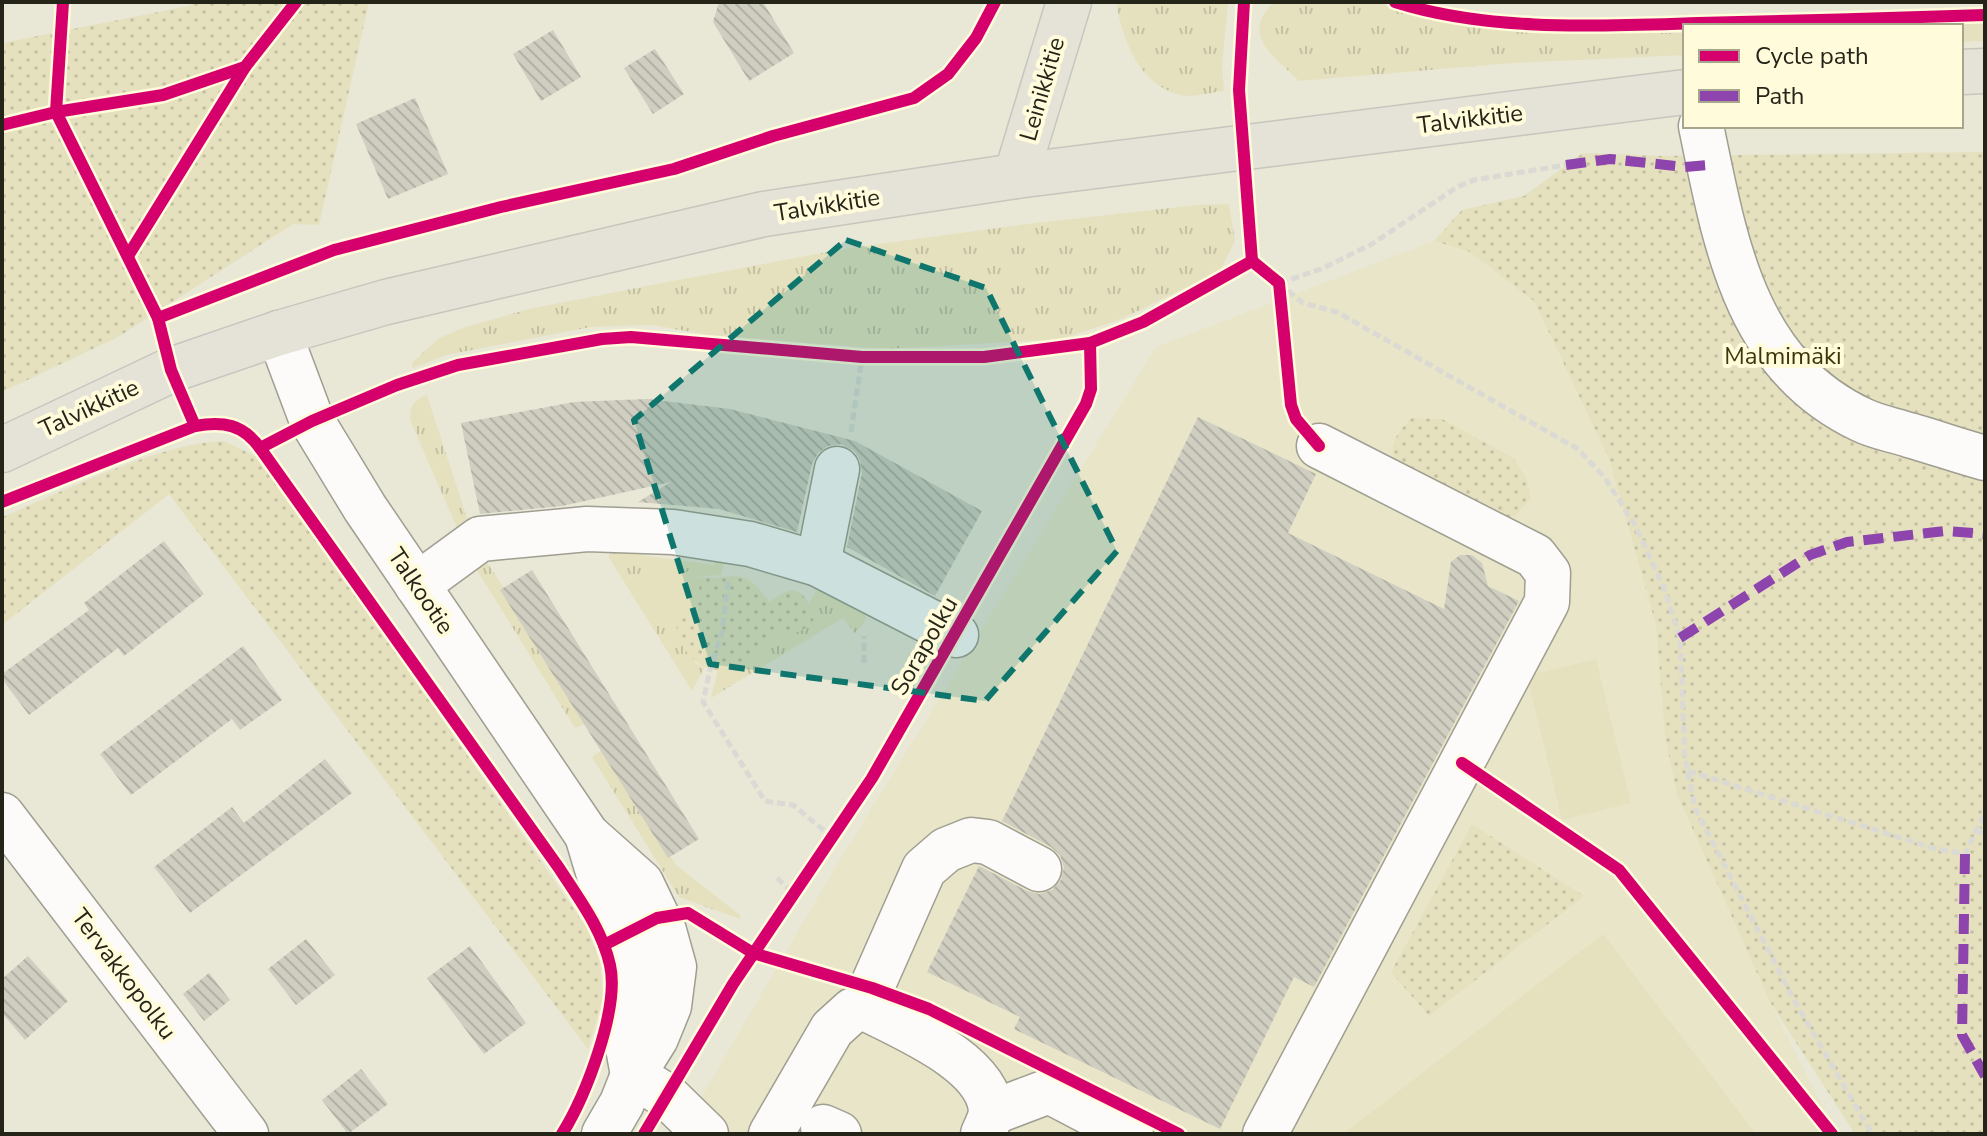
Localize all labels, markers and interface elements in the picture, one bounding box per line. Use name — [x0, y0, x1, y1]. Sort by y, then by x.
legend — [1683, 24, 1963, 128]
street label: Leinikkitie — [1012, 33, 1072, 145]
text: Cycle path — [1755, 40, 1869, 72]
text: Path — [1755, 80, 1804, 112]
street label: Talvikkitie — [1415, 97, 1525, 141]
street label: Talvikkitie — [772, 181, 882, 229]
park label: Malmimäki — [1724, 340, 1842, 372]
street label: Talvikkitie — [34, 371, 144, 445]
street label: Talkootie — [380, 542, 462, 640]
street label: Sorapolku — [883, 591, 965, 701]
street label: Tervakkopolku — [64, 902, 184, 1046]

